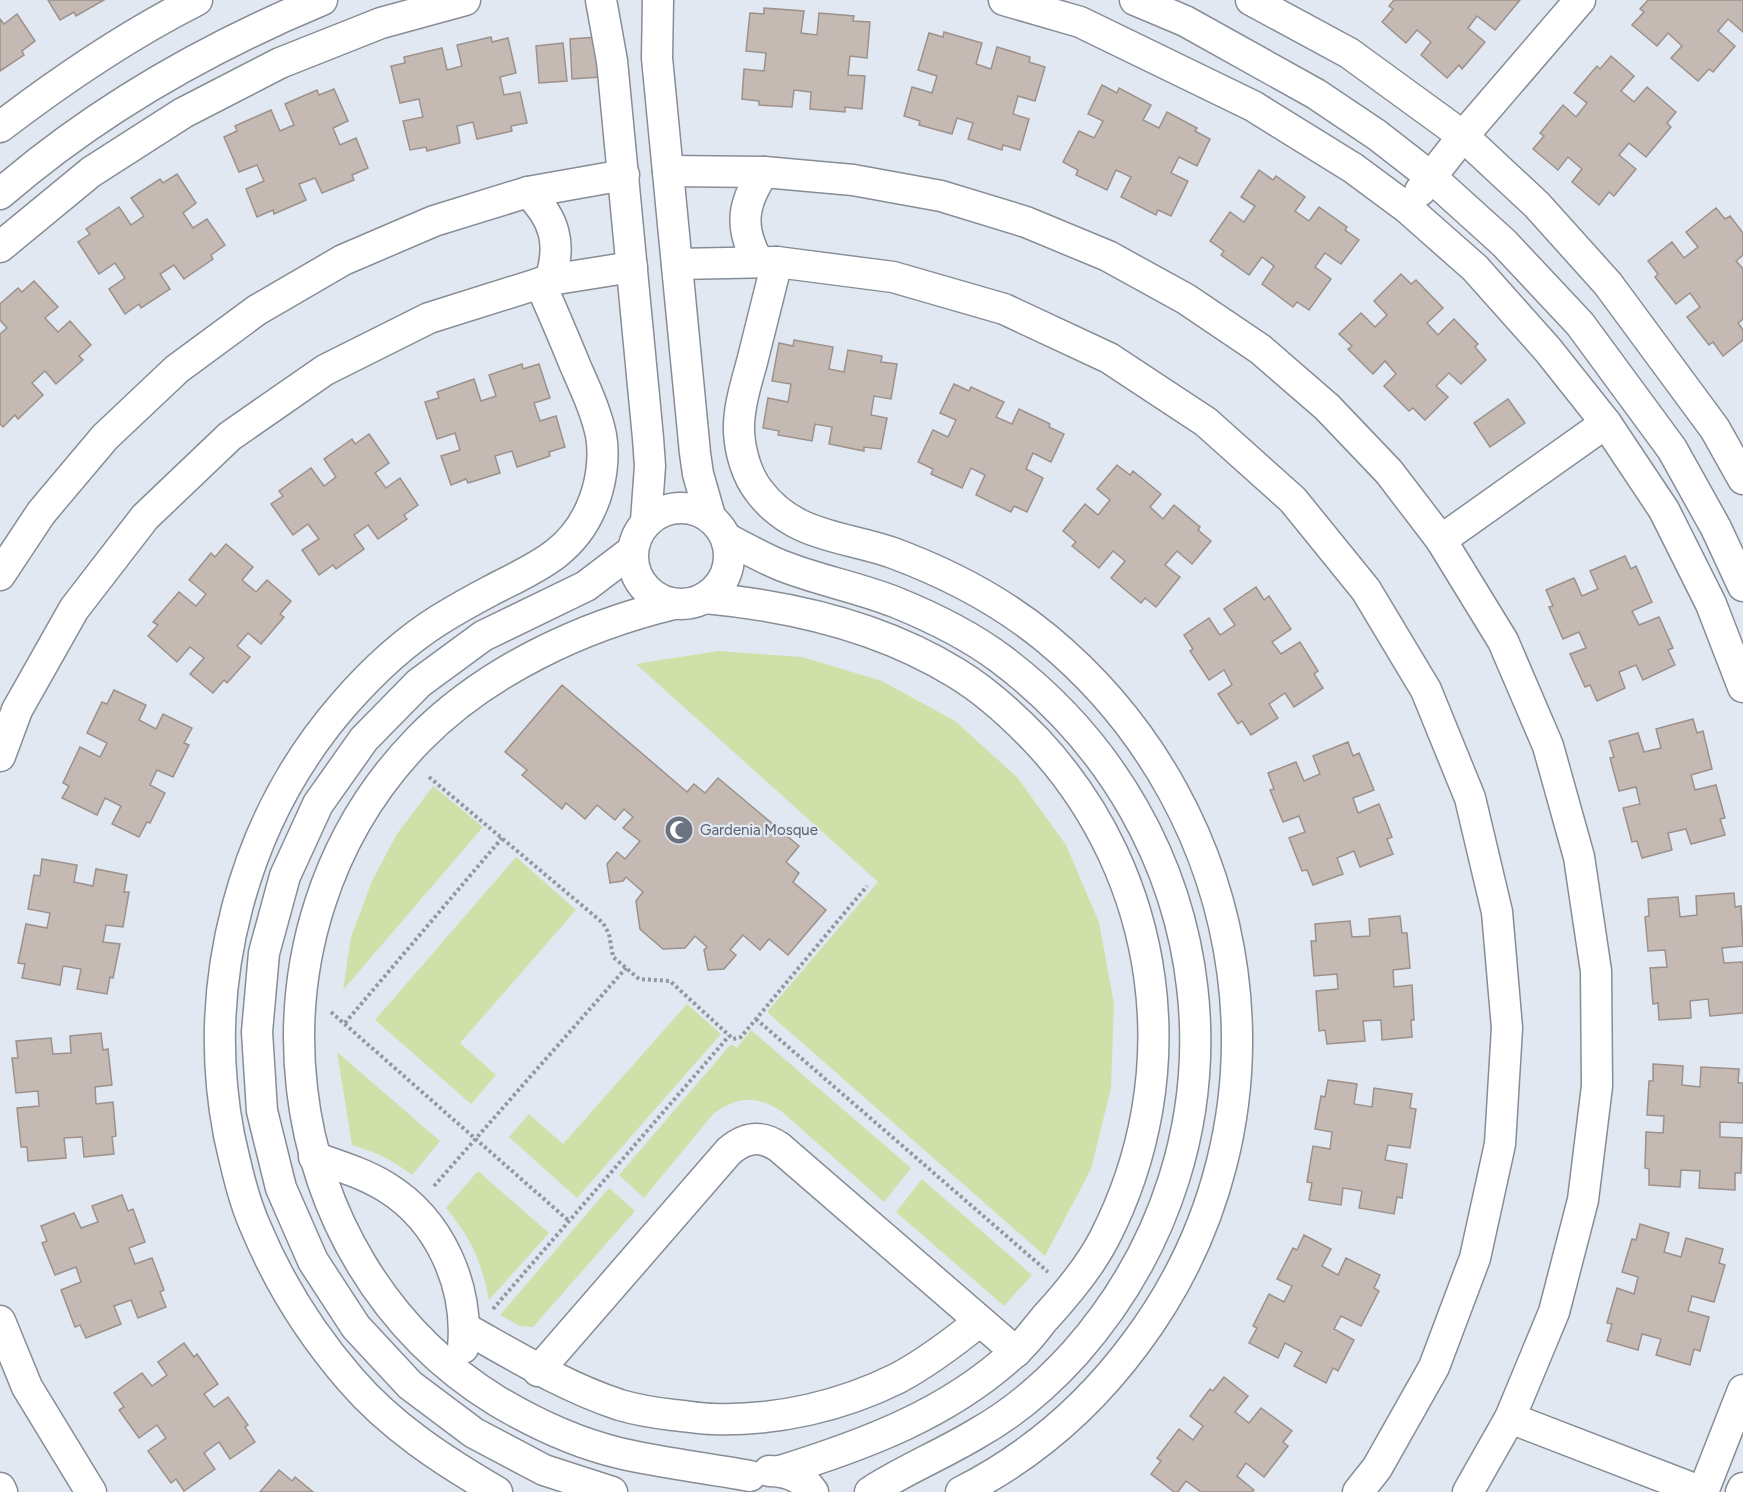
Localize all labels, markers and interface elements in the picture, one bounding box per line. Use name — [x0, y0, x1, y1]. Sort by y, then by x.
mosque icon: Gardenia Mosque — [663, 814, 695, 846]
place label: Gardenia Mosque — [700, 821, 818, 839]

